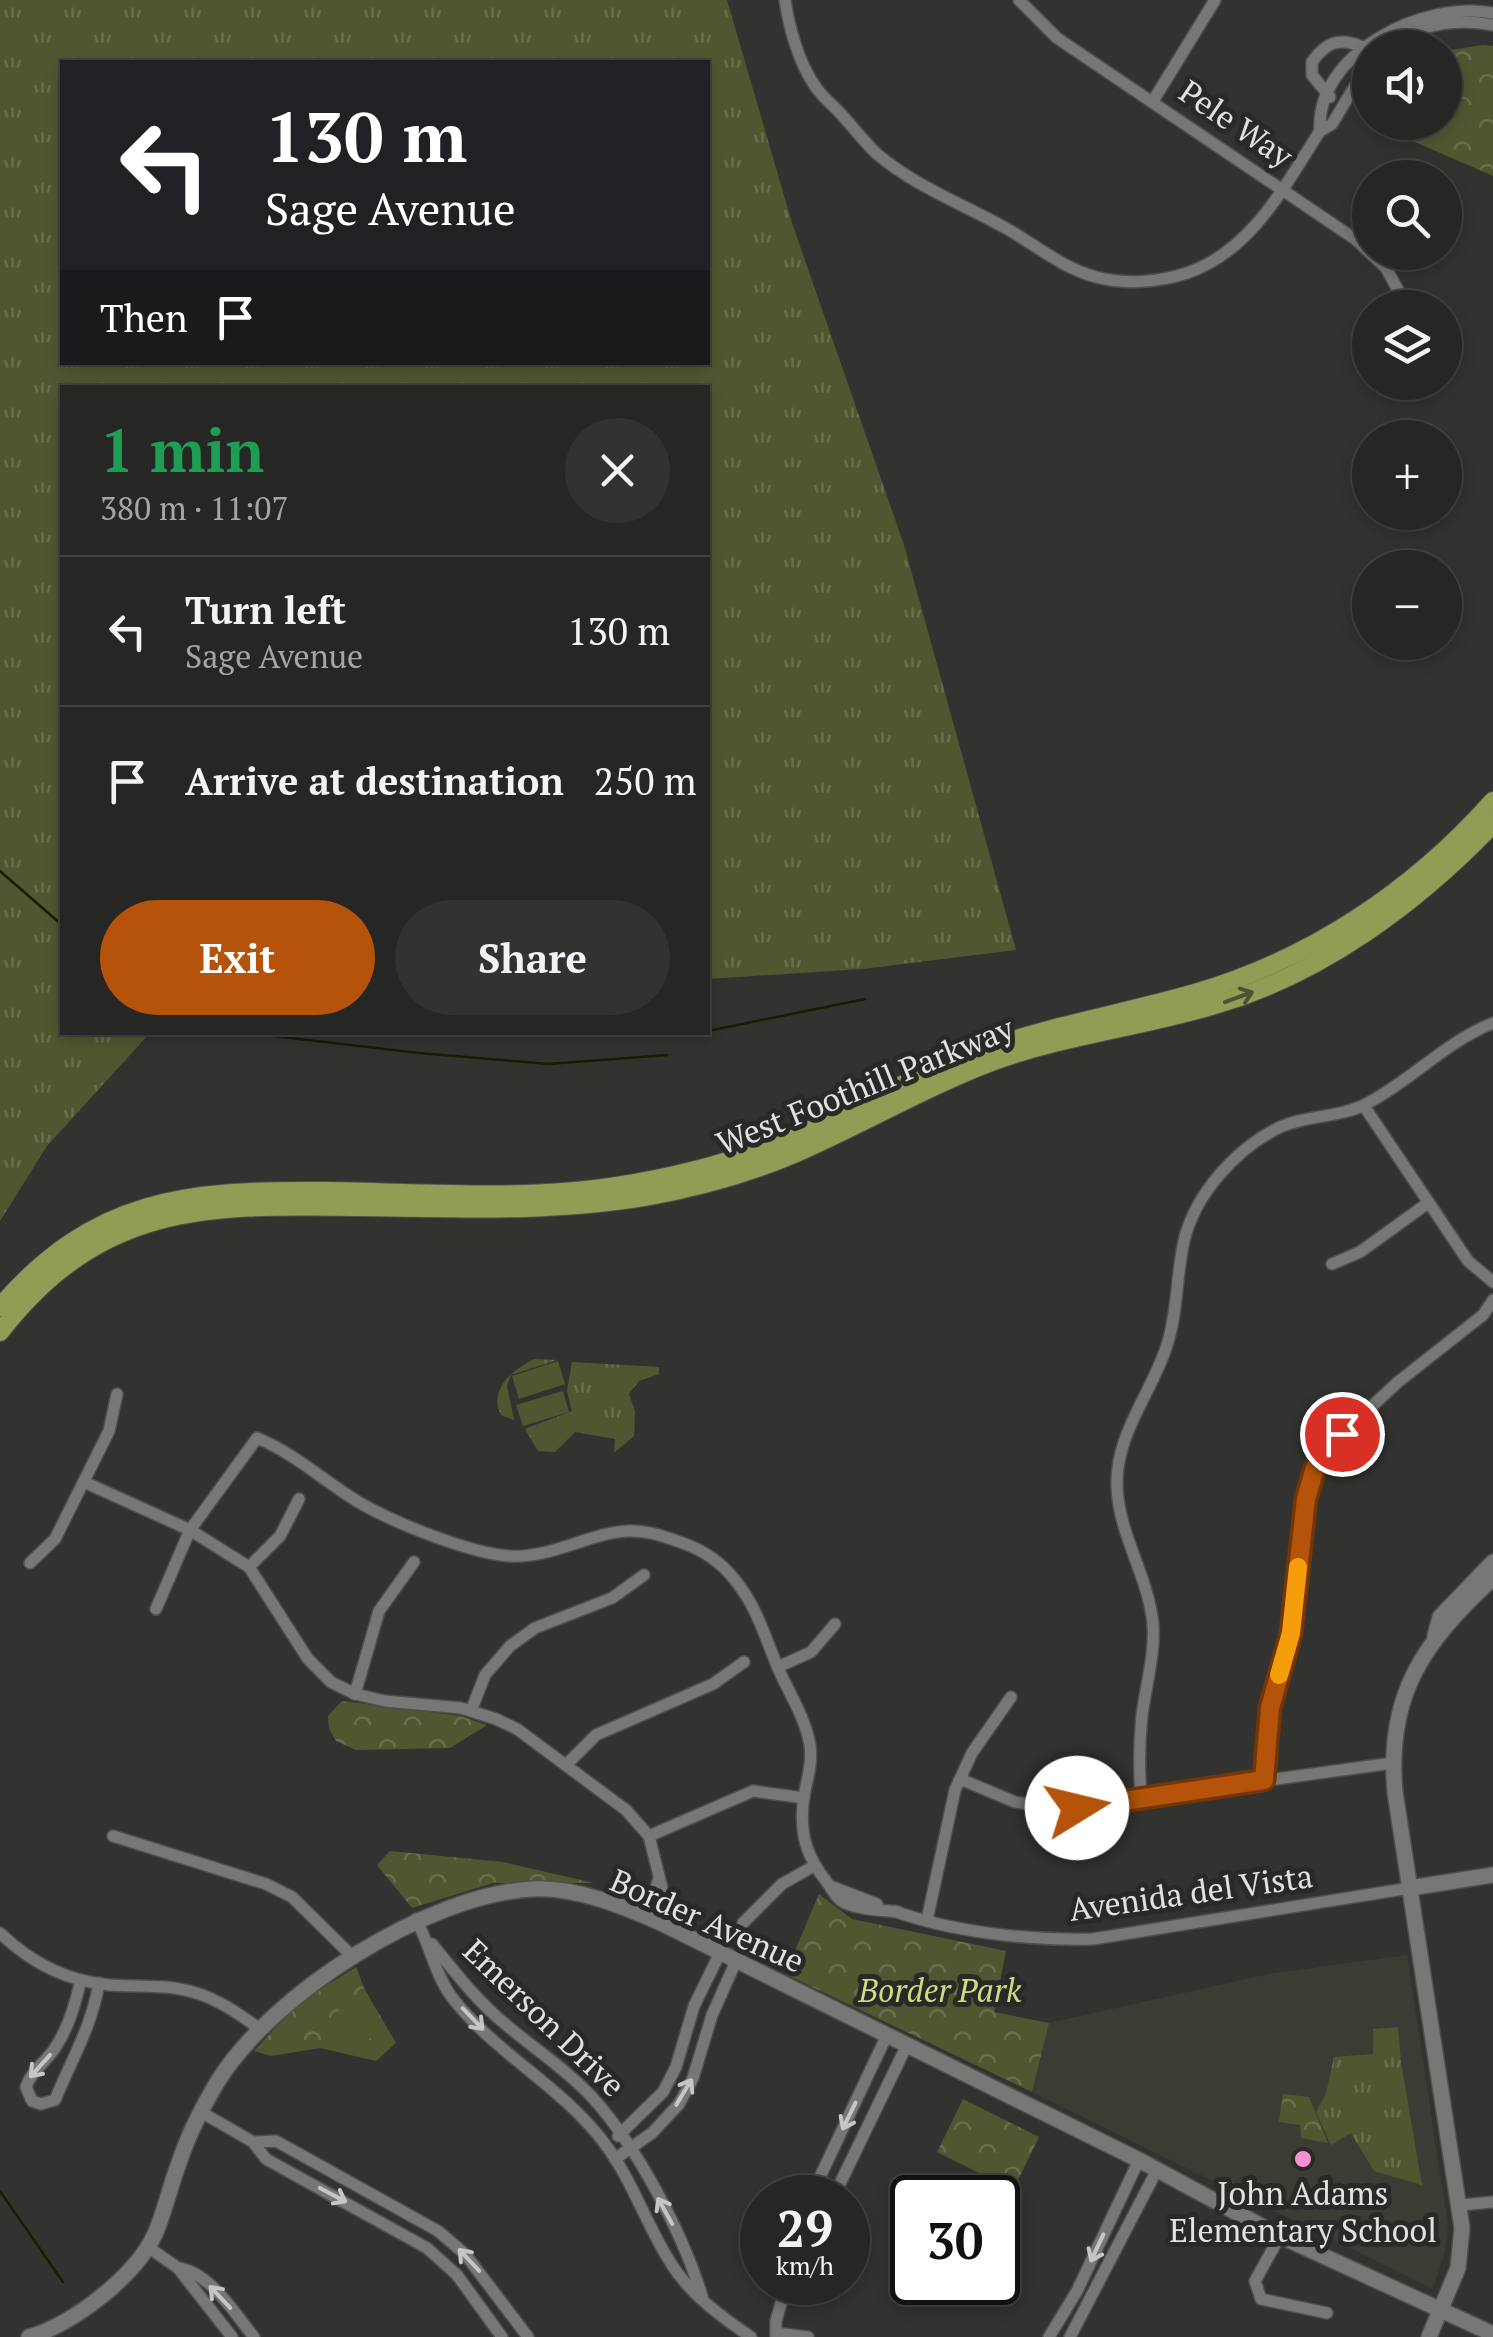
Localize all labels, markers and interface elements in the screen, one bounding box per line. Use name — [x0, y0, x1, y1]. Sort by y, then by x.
map controls — [1352, 30, 1462, 660]
button: sound — [1352, 30, 1462, 140]
street label: Pele Way — [1172, 70, 1302, 177]
text: 130 m — [265, 89, 467, 182]
icon: left — [100, 100, 230, 230]
button: search — [1352, 160, 1462, 270]
text: Sage Avenue — [265, 178, 516, 238]
icon: arrive — [208, 290, 263, 345]
button: layers — [1352, 290, 1462, 400]
text: Then — [100, 293, 188, 343]
text: 1 min — [100, 410, 264, 489]
button: close — [565, 418, 670, 523]
button: + — [1352, 420, 1462, 530]
text: 380 m · 11:07 — [100, 487, 288, 529]
button: − — [1352, 550, 1462, 660]
text: Turn left — [185, 585, 346, 635]
icon: left — [100, 604, 155, 659]
text: 130 m — [567, 606, 670, 656]
text: Sage Avenue — [185, 635, 363, 677]
icon: arrive — [100, 754, 155, 809]
text: Arrive at destination — [185, 756, 564, 806]
text: 250 m — [594, 756, 697, 806]
button: Exit — [100, 900, 375, 1015]
button: Share — [395, 900, 670, 1015]
one-way arrow — [1223, 987, 1254, 1005]
street label: West Foothill Parkway — [710, 1006, 1020, 1164]
pin — [1300, 1392, 1385, 1477]
icon: arrive — [1315, 1407, 1370, 1462]
position arrow — [1025, 1756, 1129, 1860]
street label: Avenida del Vista — [1066, 1854, 1315, 1930]
street label: Border Avenue — [604, 1859, 811, 1982]
street label: Emerson Drive — [455, 1929, 635, 2105]
park label: Border Park — [858, 1969, 1022, 2011]
one-way arrow — [461, 2006, 485, 2030]
one-way arrow — [29, 2053, 52, 2078]
one-way arrow — [674, 2079, 694, 2107]
one-way arrow — [838, 2101, 857, 2131]
marker: John Adams Elementary School — [1292, 2148, 1314, 2170]
place label: John Adams Elementary School — [1169, 2172, 1437, 2251]
speed limit sign: 30 — [890, 2175, 1020, 2305]
one-way arrow — [317, 2186, 347, 2206]
text: 29 — [777, 2195, 833, 2261]
one-way arrow — [655, 2197, 675, 2226]
one-way arrow — [1087, 2232, 1106, 2262]
one-way arrow — [458, 2248, 481, 2273]
text: km/h — [776, 2249, 834, 2282]
one-way arrow — [209, 2285, 232, 2310]

